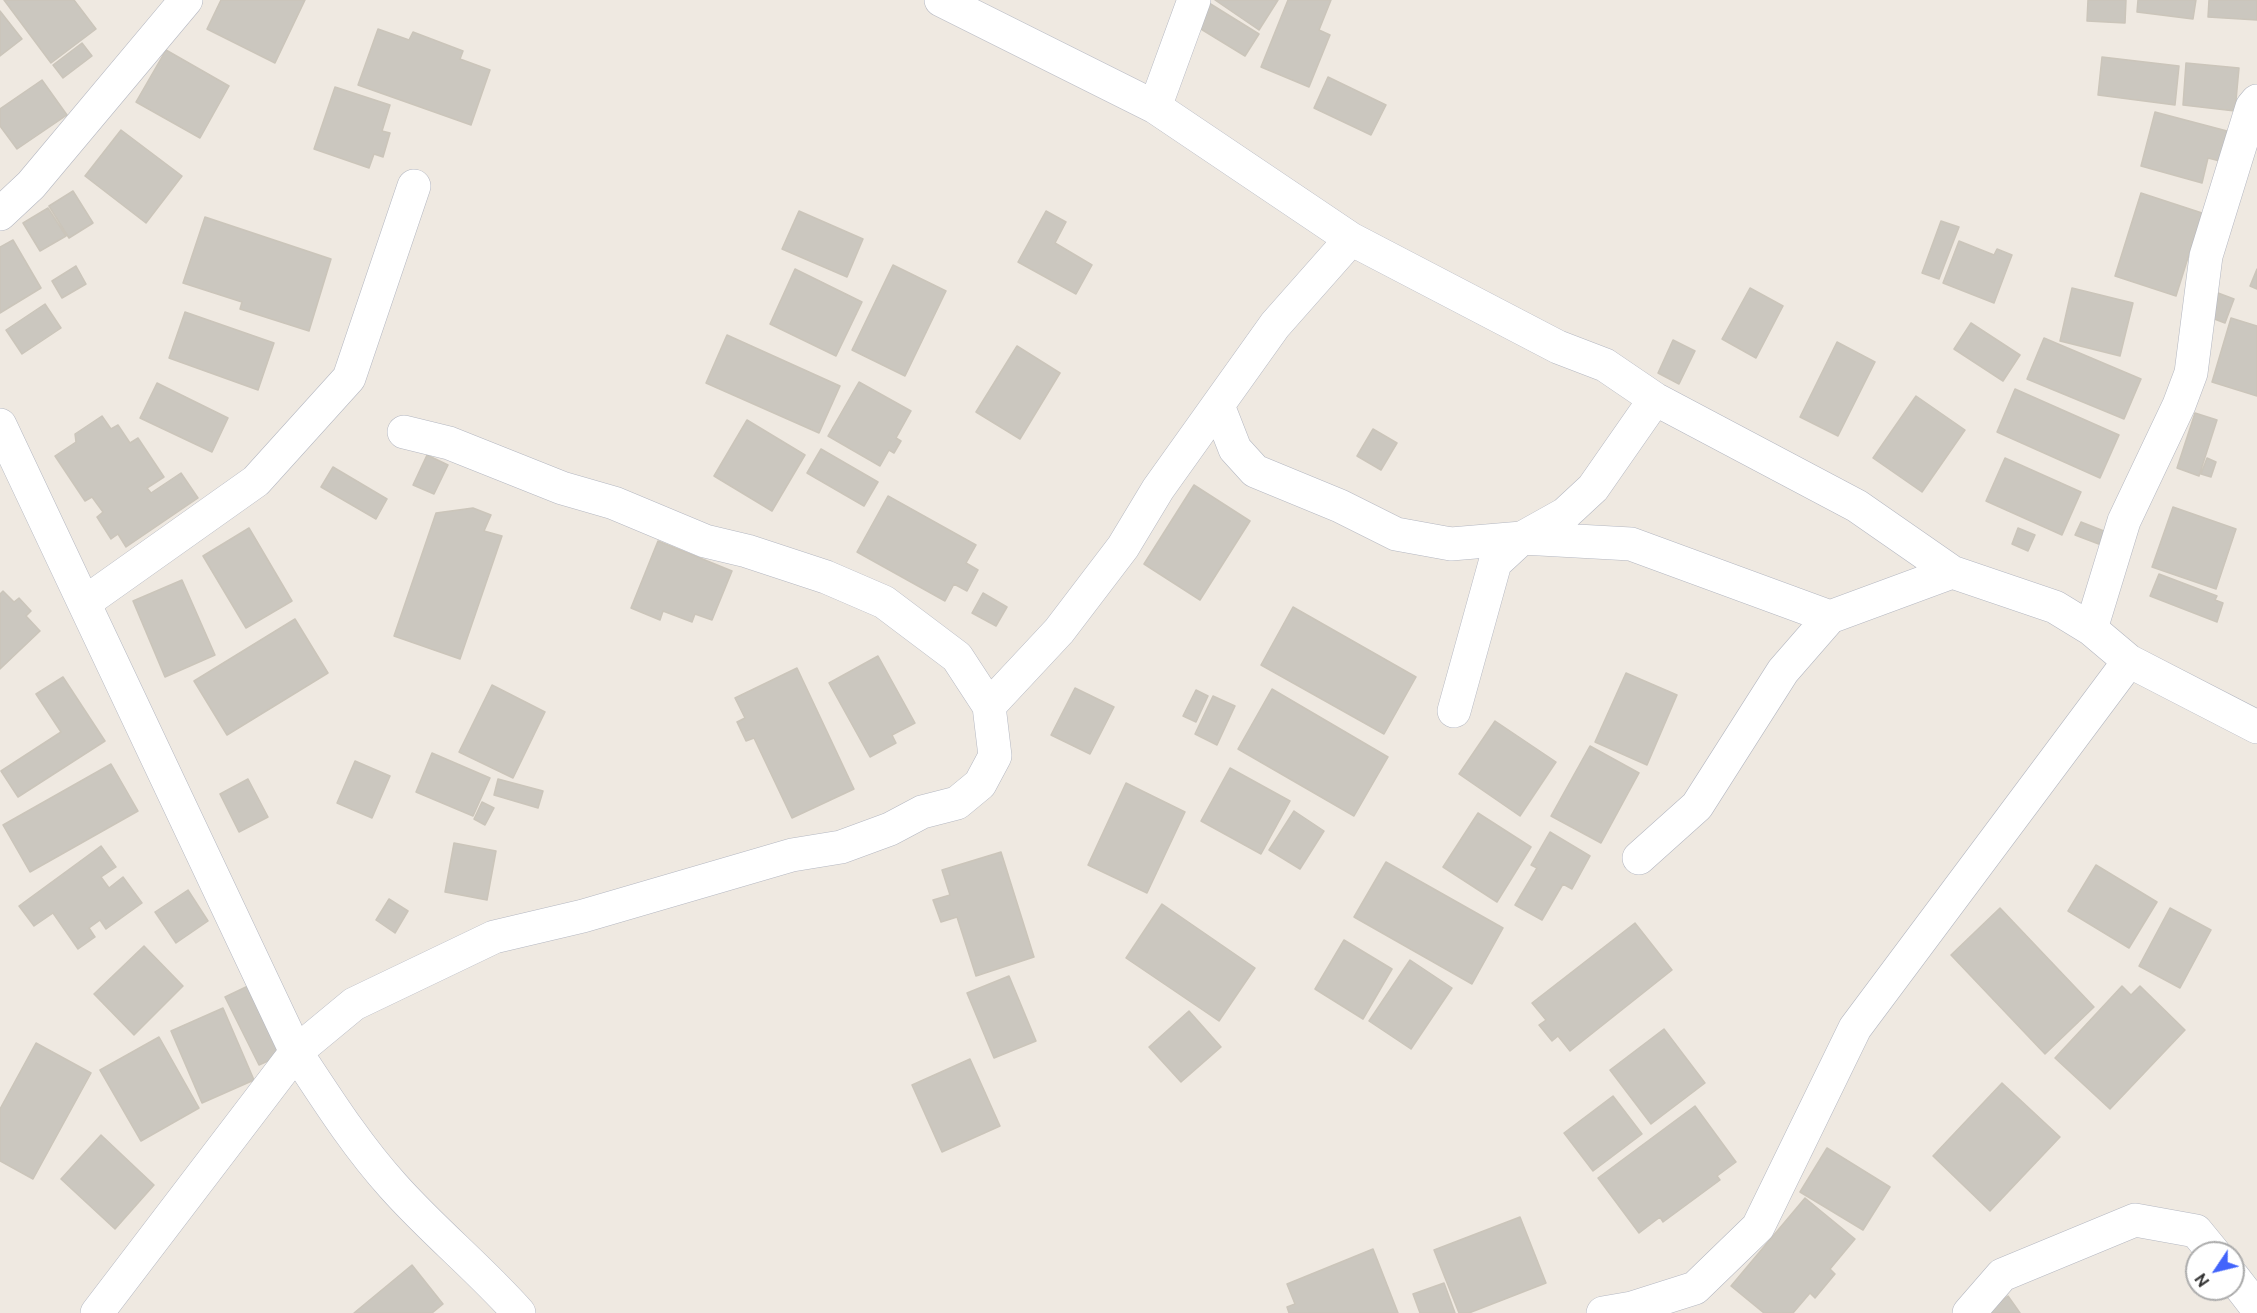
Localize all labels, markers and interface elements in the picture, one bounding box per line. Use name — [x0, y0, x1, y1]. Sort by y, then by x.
north arrow — [2185, 1241, 2245, 1301]
text: N — [2191, 1270, 2213, 1290]

